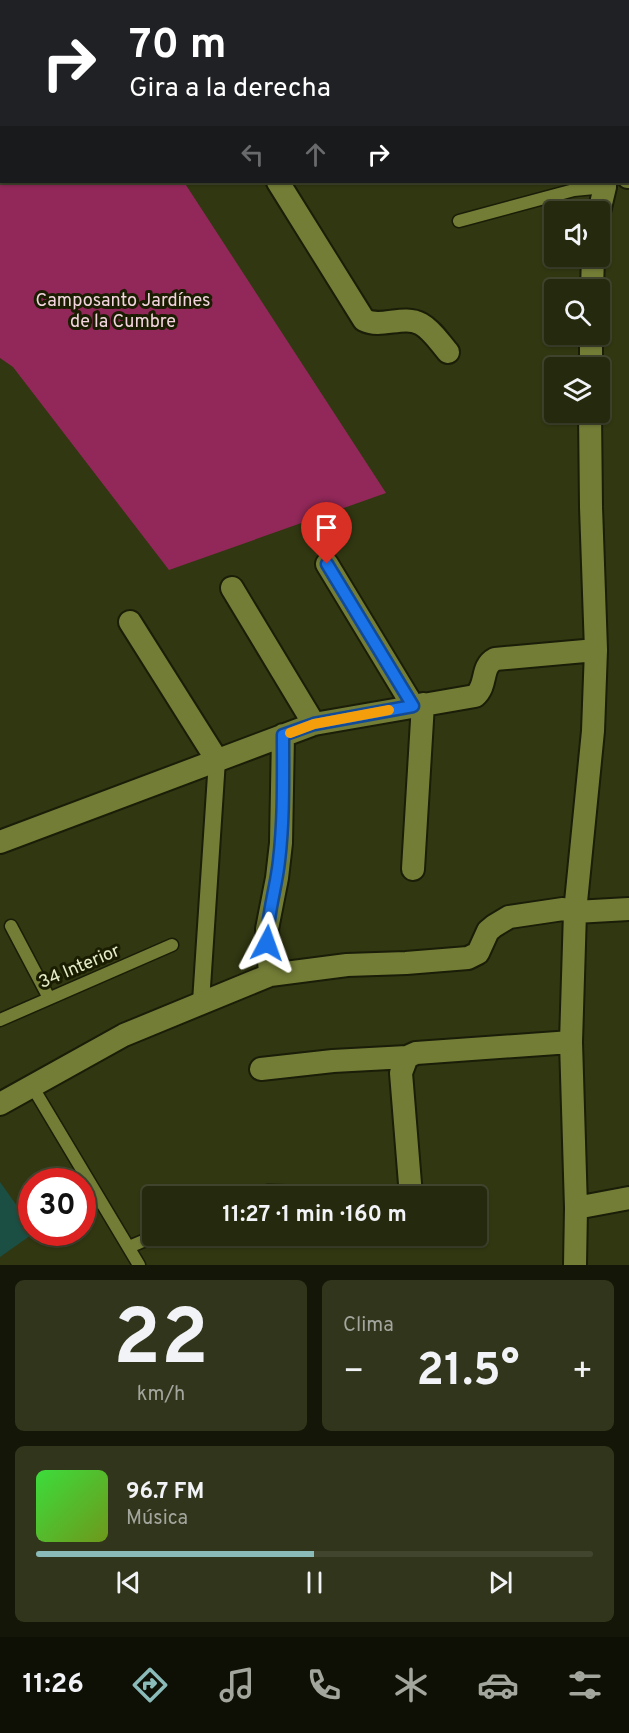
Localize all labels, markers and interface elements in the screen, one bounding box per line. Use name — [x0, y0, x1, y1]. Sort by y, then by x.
text: 70 m — [129, 20, 227, 73]
icon: right — [30, 24, 108, 102]
text: Gira a la derecha — [129, 72, 331, 106]
icon: left — [236, 138, 269, 171]
icon: ahead — [299, 138, 332, 171]
icon: right — [362, 138, 395, 171]
map controls — [544, 201, 610, 423]
button: sound — [544, 201, 610, 267]
button: search — [544, 279, 610, 345]
park label: Camposanto Jardínes de la Cumbre — [36, 290, 211, 334]
button: layers — [544, 357, 610, 423]
pin — [301, 502, 352, 564]
icon: arrive — [310, 511, 343, 544]
position arrow — [235, 911, 299, 975]
street label: 34 Interior — [35, 940, 124, 995]
speed limit sign: 30 — [18, 1168, 96, 1246]
text: 11:27 · 1 min · 160 m — [222, 1202, 407, 1229]
text: 22 — [113, 1293, 209, 1392]
text: Clima — [343, 1313, 394, 1339]
text: 21.5° — [417, 1344, 519, 1401]
text: − — [343, 1352, 364, 1394]
text: + — [572, 1352, 593, 1394]
text: km/h — [137, 1382, 185, 1408]
text: 96.7 FM — [126, 1479, 204, 1506]
text: Música — [126, 1506, 188, 1532]
icon: previous — [112, 1566, 145, 1599]
icon: pause — [298, 1566, 331, 1599]
icon: next — [484, 1566, 517, 1599]
icon: directions — [129, 1664, 171, 1706]
icon: music — [216, 1664, 258, 1706]
icon: phone — [303, 1664, 345, 1706]
icon: climate — [390, 1664, 432, 1706]
icon: car — [477, 1664, 519, 1706]
icon: filters — [564, 1664, 606, 1706]
text: 11:26 — [23, 1668, 84, 1702]

